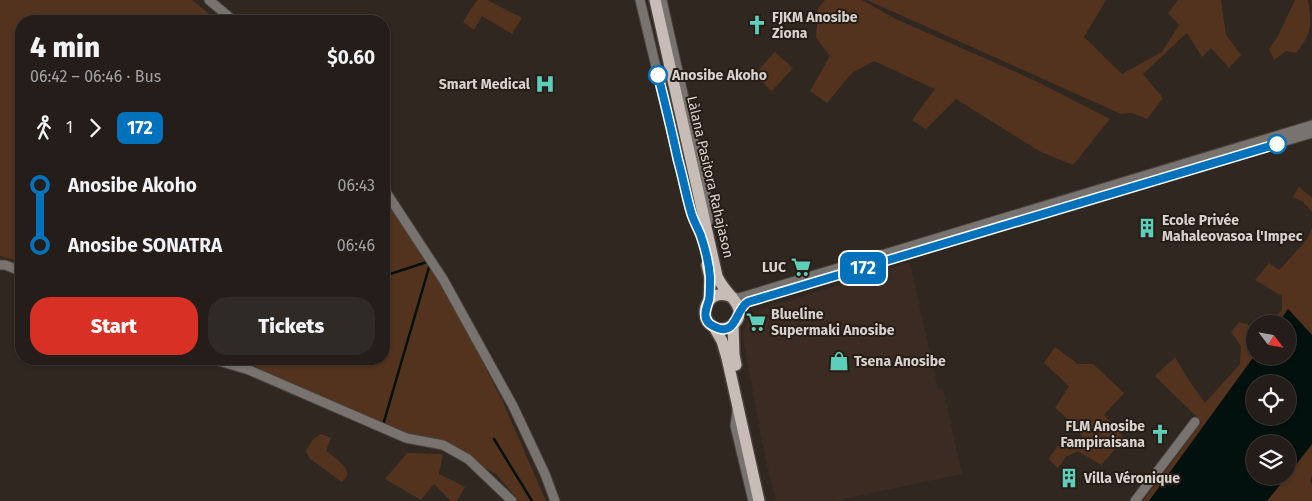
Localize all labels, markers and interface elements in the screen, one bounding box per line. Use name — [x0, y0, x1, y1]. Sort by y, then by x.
place label: FJKM Anosibe Ziona — [772, 9, 858, 42]
church icon: FJKM Anosibe Ziona — [746, 14, 768, 36]
text: 4 min — [30, 31, 100, 64]
text: $0.60 — [327, 46, 375, 69]
marker: Anosibe Akoho — [648, 65, 668, 85]
text: 06:42 – 06:46 · Bus — [30, 67, 161, 86]
place label: Anosibe Akoho — [671, 67, 767, 84]
hospital icon: Smart Medical — [534, 73, 556, 95]
place label: Smart Medical — [439, 76, 531, 93]
street label: Làlana Pasitora Rahajason — [683, 94, 737, 260]
icon: walk — [30, 114, 58, 142]
icon: forward — [81, 114, 109, 142]
text: 172 — [127, 117, 153, 139]
text: 1 — [66, 118, 73, 137]
unlabelled marker — [1267, 134, 1287, 154]
text: Anosibe Akoho — [68, 174, 197, 197]
text: 06:43 — [338, 176, 375, 195]
place label: Ecole Privée Mahaleovasoa l'Impec — [1162, 212, 1303, 245]
building icon: Ecole Privée Mahaleovasoa l'Impec — [1136, 217, 1158, 239]
text: Anosibe SONATRA — [68, 234, 222, 257]
text: 06:46 — [337, 236, 375, 255]
line badge: 172 — [834, 252, 892, 284]
supermarket icon: LUC — [790, 256, 812, 278]
text: 172 — [850, 257, 876, 279]
place label: LUC — [762, 259, 786, 276]
button: Start — [30, 297, 198, 355]
button: Tickets — [208, 297, 375, 355]
place label: Blueline Supermaki Anosibe — [771, 306, 895, 339]
supermarket icon: Blueline Supermaki Anosibe — [745, 311, 767, 333]
north arrow — [1246, 315, 1296, 365]
map controls — [1246, 315, 1296, 485]
shop icon: Tsena Anosibe — [828, 350, 850, 372]
place label: Tsena Anosibe — [854, 353, 946, 370]
button: locate — [1246, 375, 1296, 425]
place label: FLM Anosibe Fampiraisana — [1060, 418, 1145, 451]
church icon: FLM Anosibe Fampiraisana — [1149, 423, 1171, 445]
button: layers — [1246, 435, 1296, 485]
building icon: Villa Véronique — [1058, 467, 1080, 489]
place label: Villa Véronique — [1083, 470, 1180, 487]

